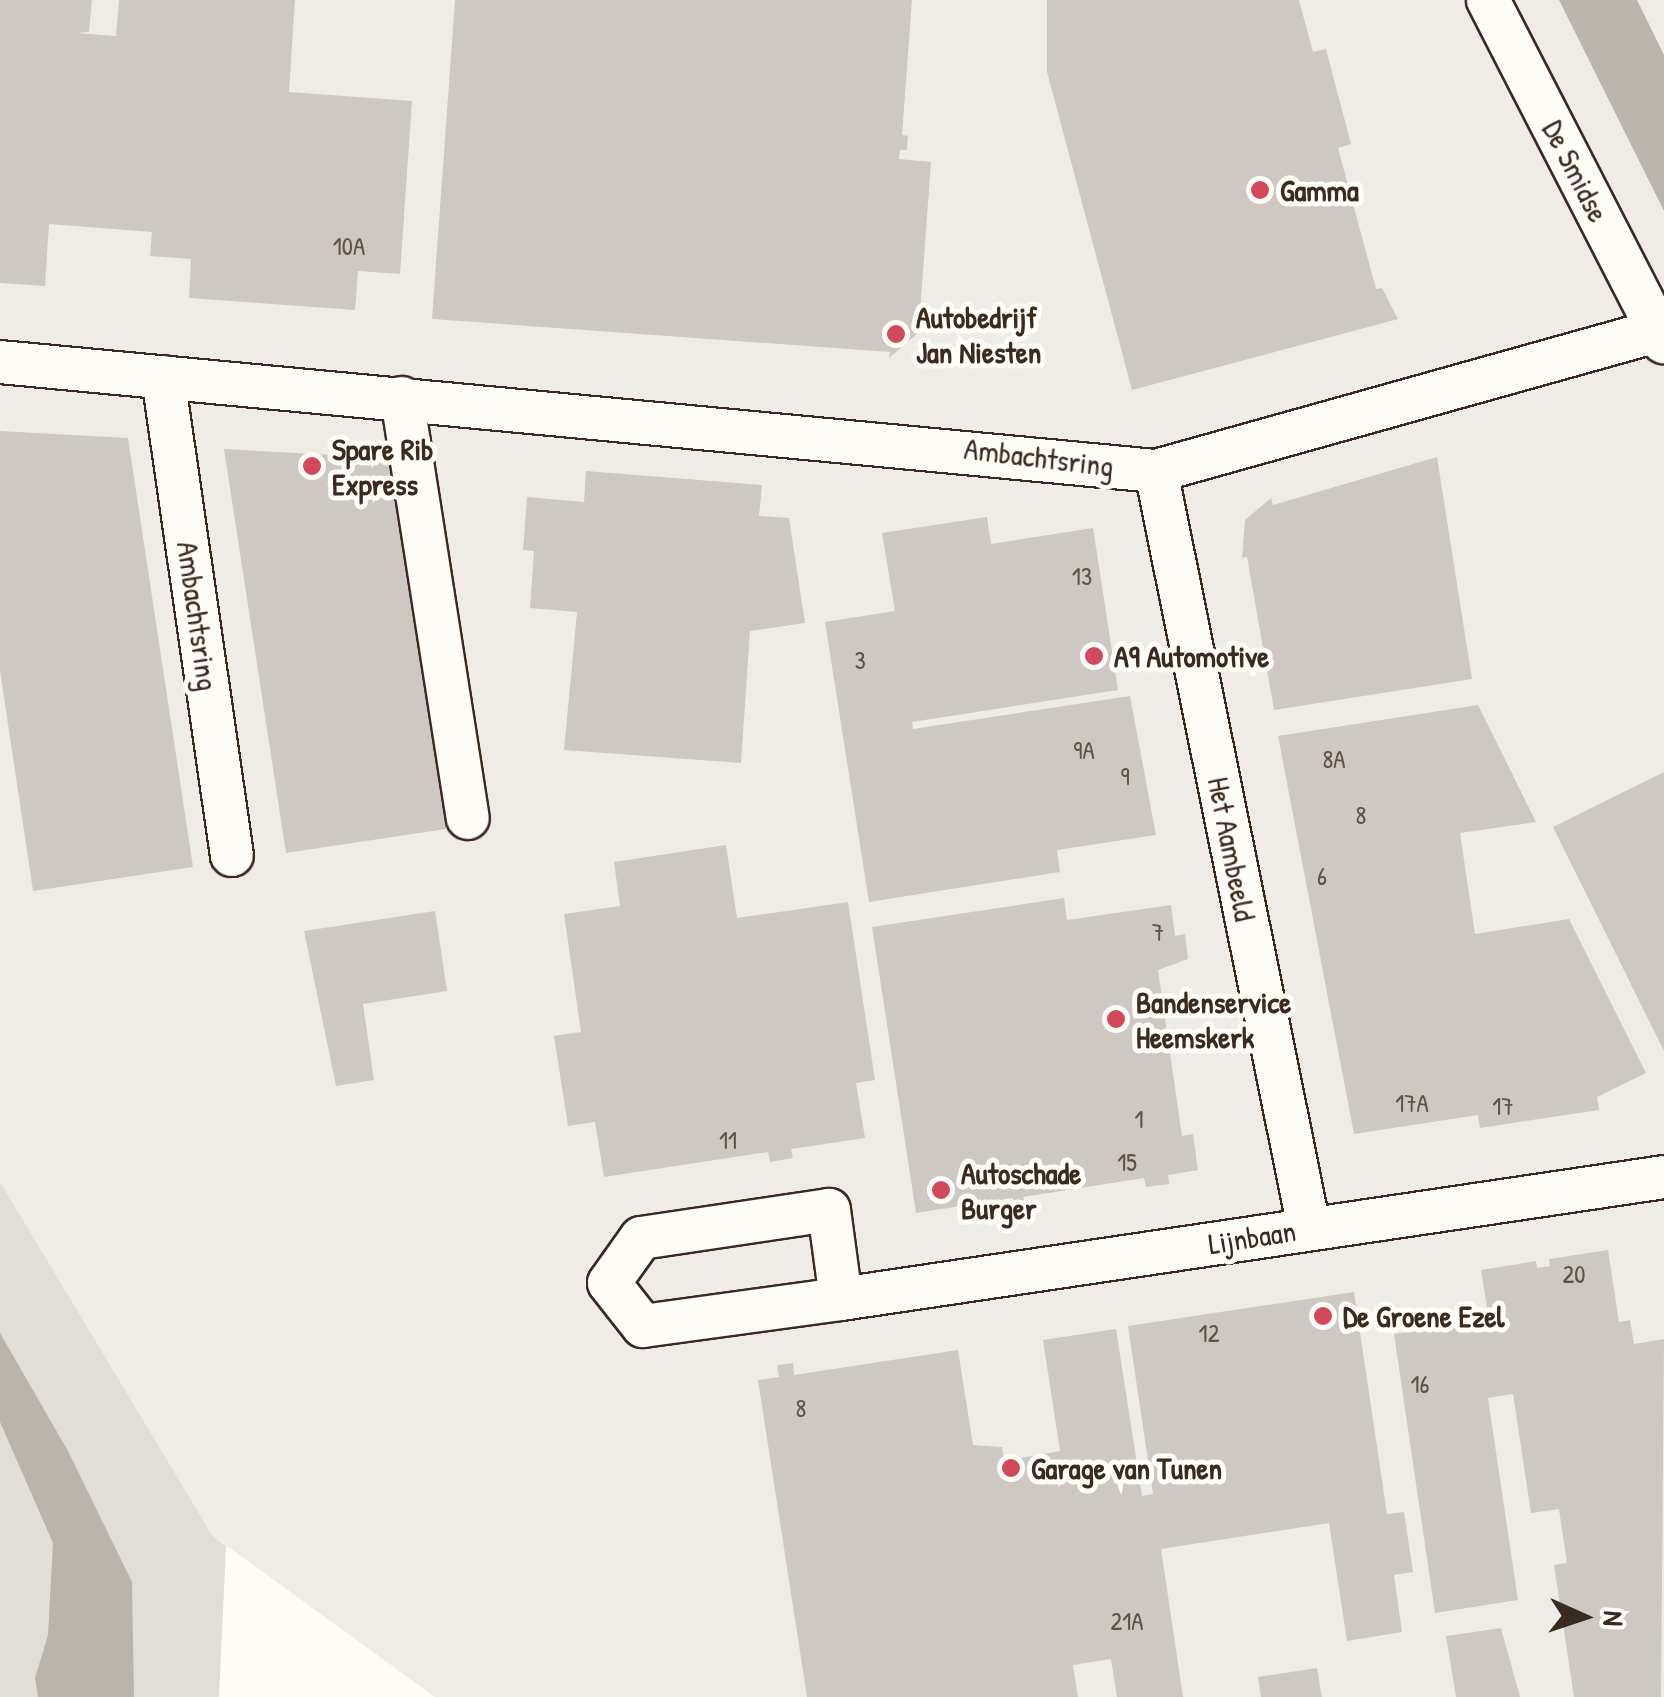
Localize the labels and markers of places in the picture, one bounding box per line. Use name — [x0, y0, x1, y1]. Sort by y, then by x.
place label: Gamma — [1280, 172, 1359, 208]
marker: Gamma — [1249, 179, 1271, 201]
place label: Autobedrijf Jan Niesten — [916, 299, 1041, 370]
marker: Autobedrijf Jan Niesten — [885, 323, 907, 345]
place label: Spare Rib Express — [332, 431, 433, 502]
marker: Spare Rib Express — [301, 455, 323, 477]
place label: A9 Automotive — [1114, 638, 1269, 674]
marker: A9 Automotive — [1083, 645, 1105, 667]
place label: Bandenservice Heemskerk — [1136, 984, 1291, 1054]
marker: Bandenservice Heemskerk — [1105, 1008, 1127, 1030]
place label: Autoschade Burger — [961, 1155, 1081, 1226]
marker: Autoschade Burger — [930, 1179, 952, 1201]
place label: De Groene Ezel — [1343, 1298, 1504, 1334]
marker: De Groene Ezel — [1312, 1305, 1334, 1327]
place label: Garage van Tunen — [1031, 1450, 1222, 1486]
marker: Garage van Tunen — [1000, 1457, 1022, 1479]

